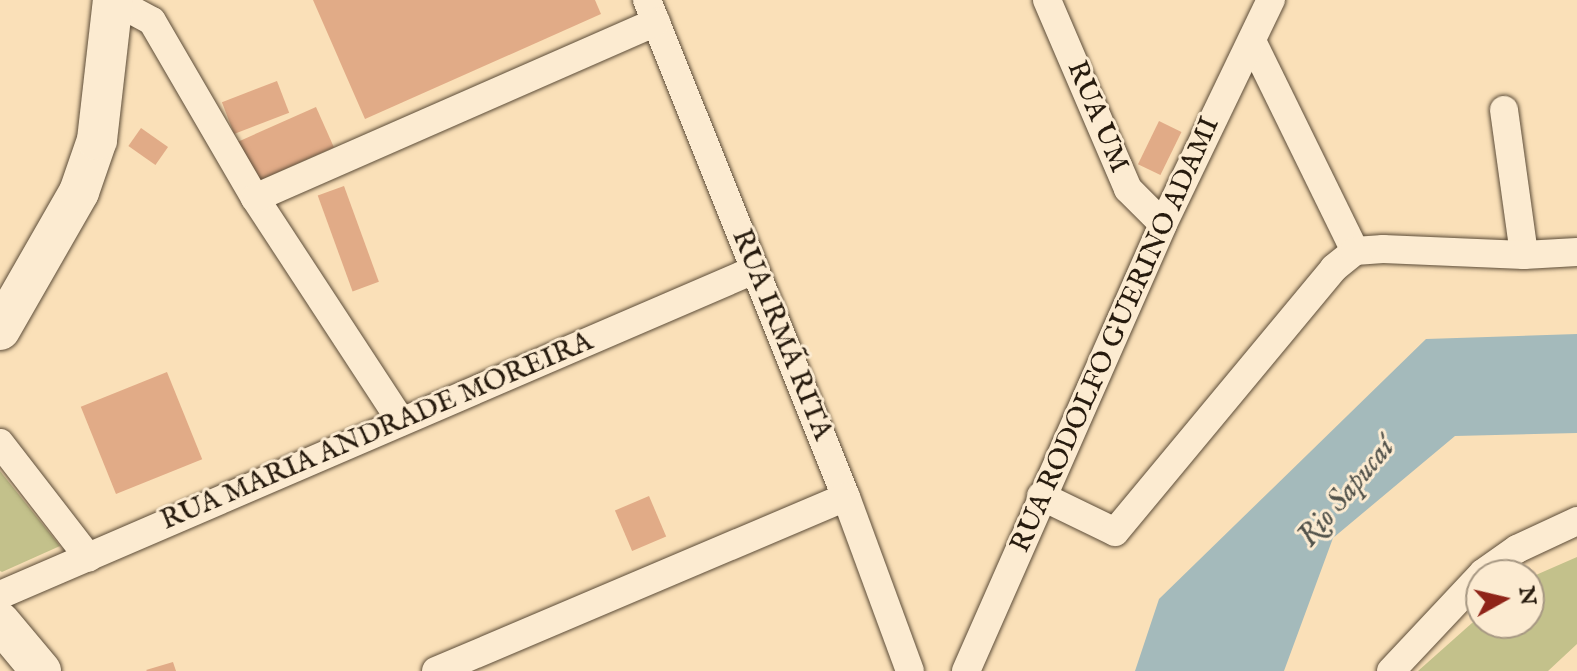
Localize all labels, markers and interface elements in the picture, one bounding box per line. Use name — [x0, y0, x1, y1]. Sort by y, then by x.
street label: RUA UM — [1059, 56, 1135, 178]
street label: RUA RODOLFO GUERINO ADAMI — [1004, 112, 1228, 558]
street label: RUA IRMÃ RITA — [723, 225, 839, 445]
street label: RUA MARIA ANDRADE MOREIRA — [156, 326, 598, 538]
water label: Rio Sapucaí — [1291, 431, 1403, 555]
north arrow — [1465, 559, 1545, 639]
text: N — [1512, 585, 1542, 607]

